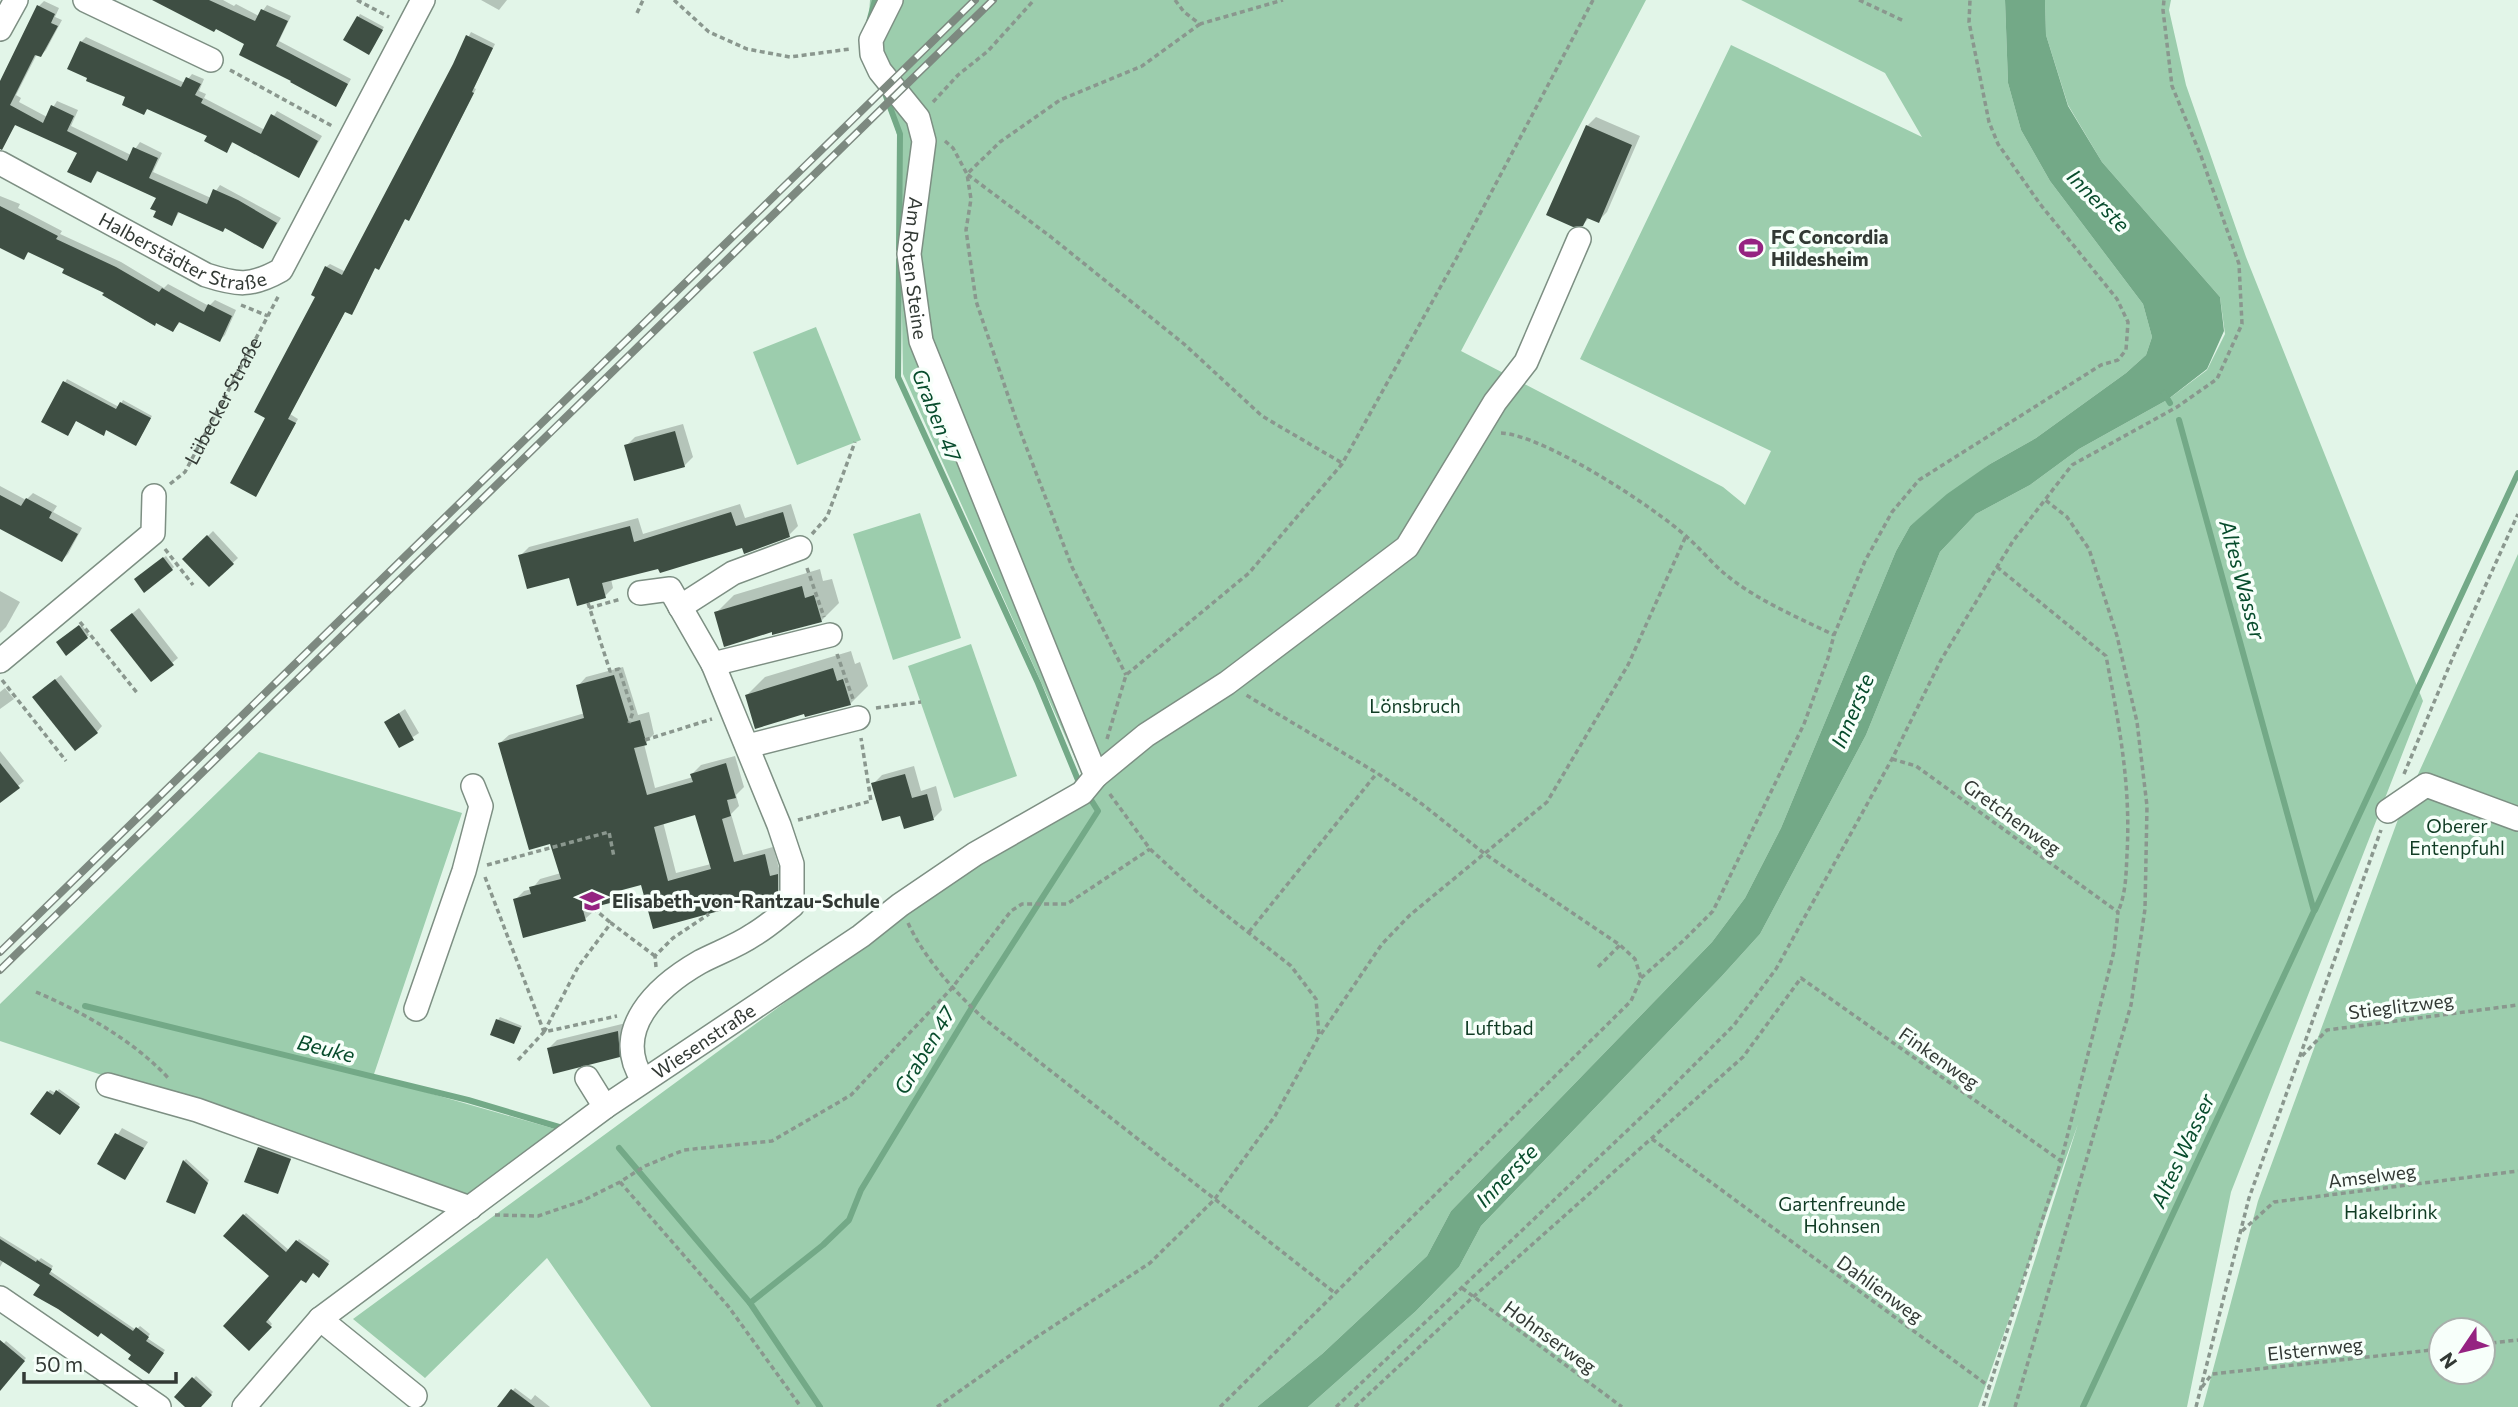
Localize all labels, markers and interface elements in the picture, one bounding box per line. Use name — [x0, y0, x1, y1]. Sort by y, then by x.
water label: Innerste — [2063, 163, 2136, 236]
street label: Am Roten Steine — [898, 196, 933, 341]
street label: Halberstädter Straße — [95, 207, 269, 294]
place label: FC Concordia Hildesheim — [1771, 225, 1888, 270]
sports icon: FC Concordia Hildesheim — [1737, 234, 1765, 262]
street label: Lübecker Straße — [179, 333, 266, 468]
water label: Graben 47 — [908, 365, 968, 466]
water label: Altes Wasser — [2215, 516, 2272, 643]
water label: Innerste — [1825, 670, 1878, 751]
park label: Lönsbruch — [1369, 694, 1461, 717]
street label: Gretchenweg — [1959, 774, 2066, 860]
park label: Oberer Entenpfuhl — [2409, 814, 2505, 859]
school or university icon: Elisabeth-von-Rantzau-Schule — [578, 887, 606, 915]
place label: Elisabeth-von-Rantzau-Schule — [612, 889, 880, 912]
street label: Stieglitzweg — [2347, 988, 2455, 1023]
street label: Wiesenstraße — [647, 998, 759, 1083]
water label: Graben 47 — [888, 1000, 960, 1098]
park label: Luftbad — [1465, 1016, 1533, 1039]
street label: Finkenweg — [1895, 1022, 1984, 1094]
water label: Beuke — [295, 1028, 358, 1067]
water label: Altes Wasser — [2144, 1089, 2219, 1212]
water label: Innerste — [1470, 1138, 1542, 1212]
street label: Amselweg — [2327, 1159, 2417, 1192]
park label: Gartenfreunde Hohnsen — [1778, 1192, 1906, 1237]
park label: Hakelbrink — [2344, 1200, 2438, 1223]
street label: Dahlienweg — [1833, 1250, 1928, 1327]
street label: Hohnserweg — [1500, 1295, 1601, 1378]
north arrow — [2427, 1316, 2497, 1386]
street label: Elsternweg — [2266, 1332, 2364, 1365]
scale bar — [24, 1340, 177, 1384]
text: N — [2434, 1349, 2461, 1373]
text: 50 m — [35, 1351, 83, 1376]

